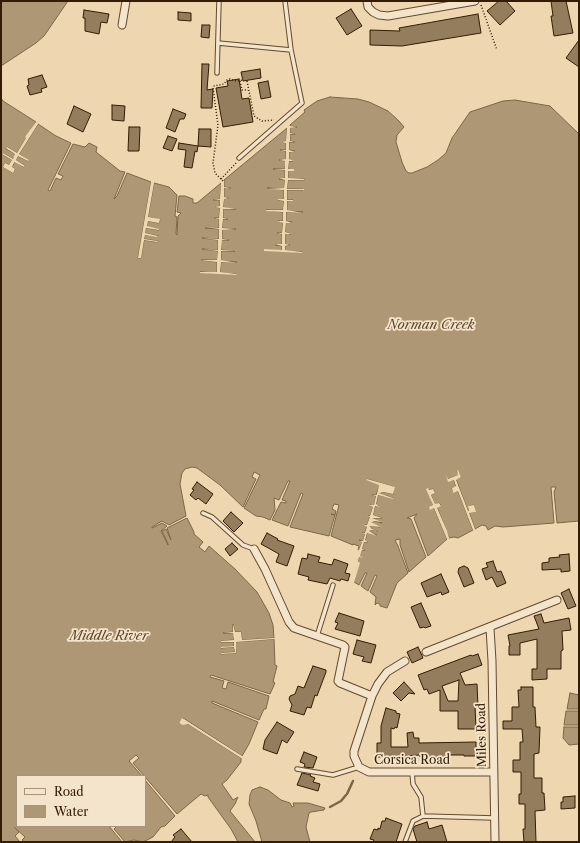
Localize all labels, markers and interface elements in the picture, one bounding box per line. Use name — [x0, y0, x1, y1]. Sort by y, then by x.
water label: Norman Creek — [387, 317, 475, 333]
water label: Middle River — [70, 628, 148, 644]
street label: Miles Road — [474, 703, 490, 767]
street label: Corsica Road — [374, 754, 450, 768]
legend — [16, 775, 146, 827]
text: Road — [54, 784, 84, 799]
text: Water — [54, 804, 88, 819]

